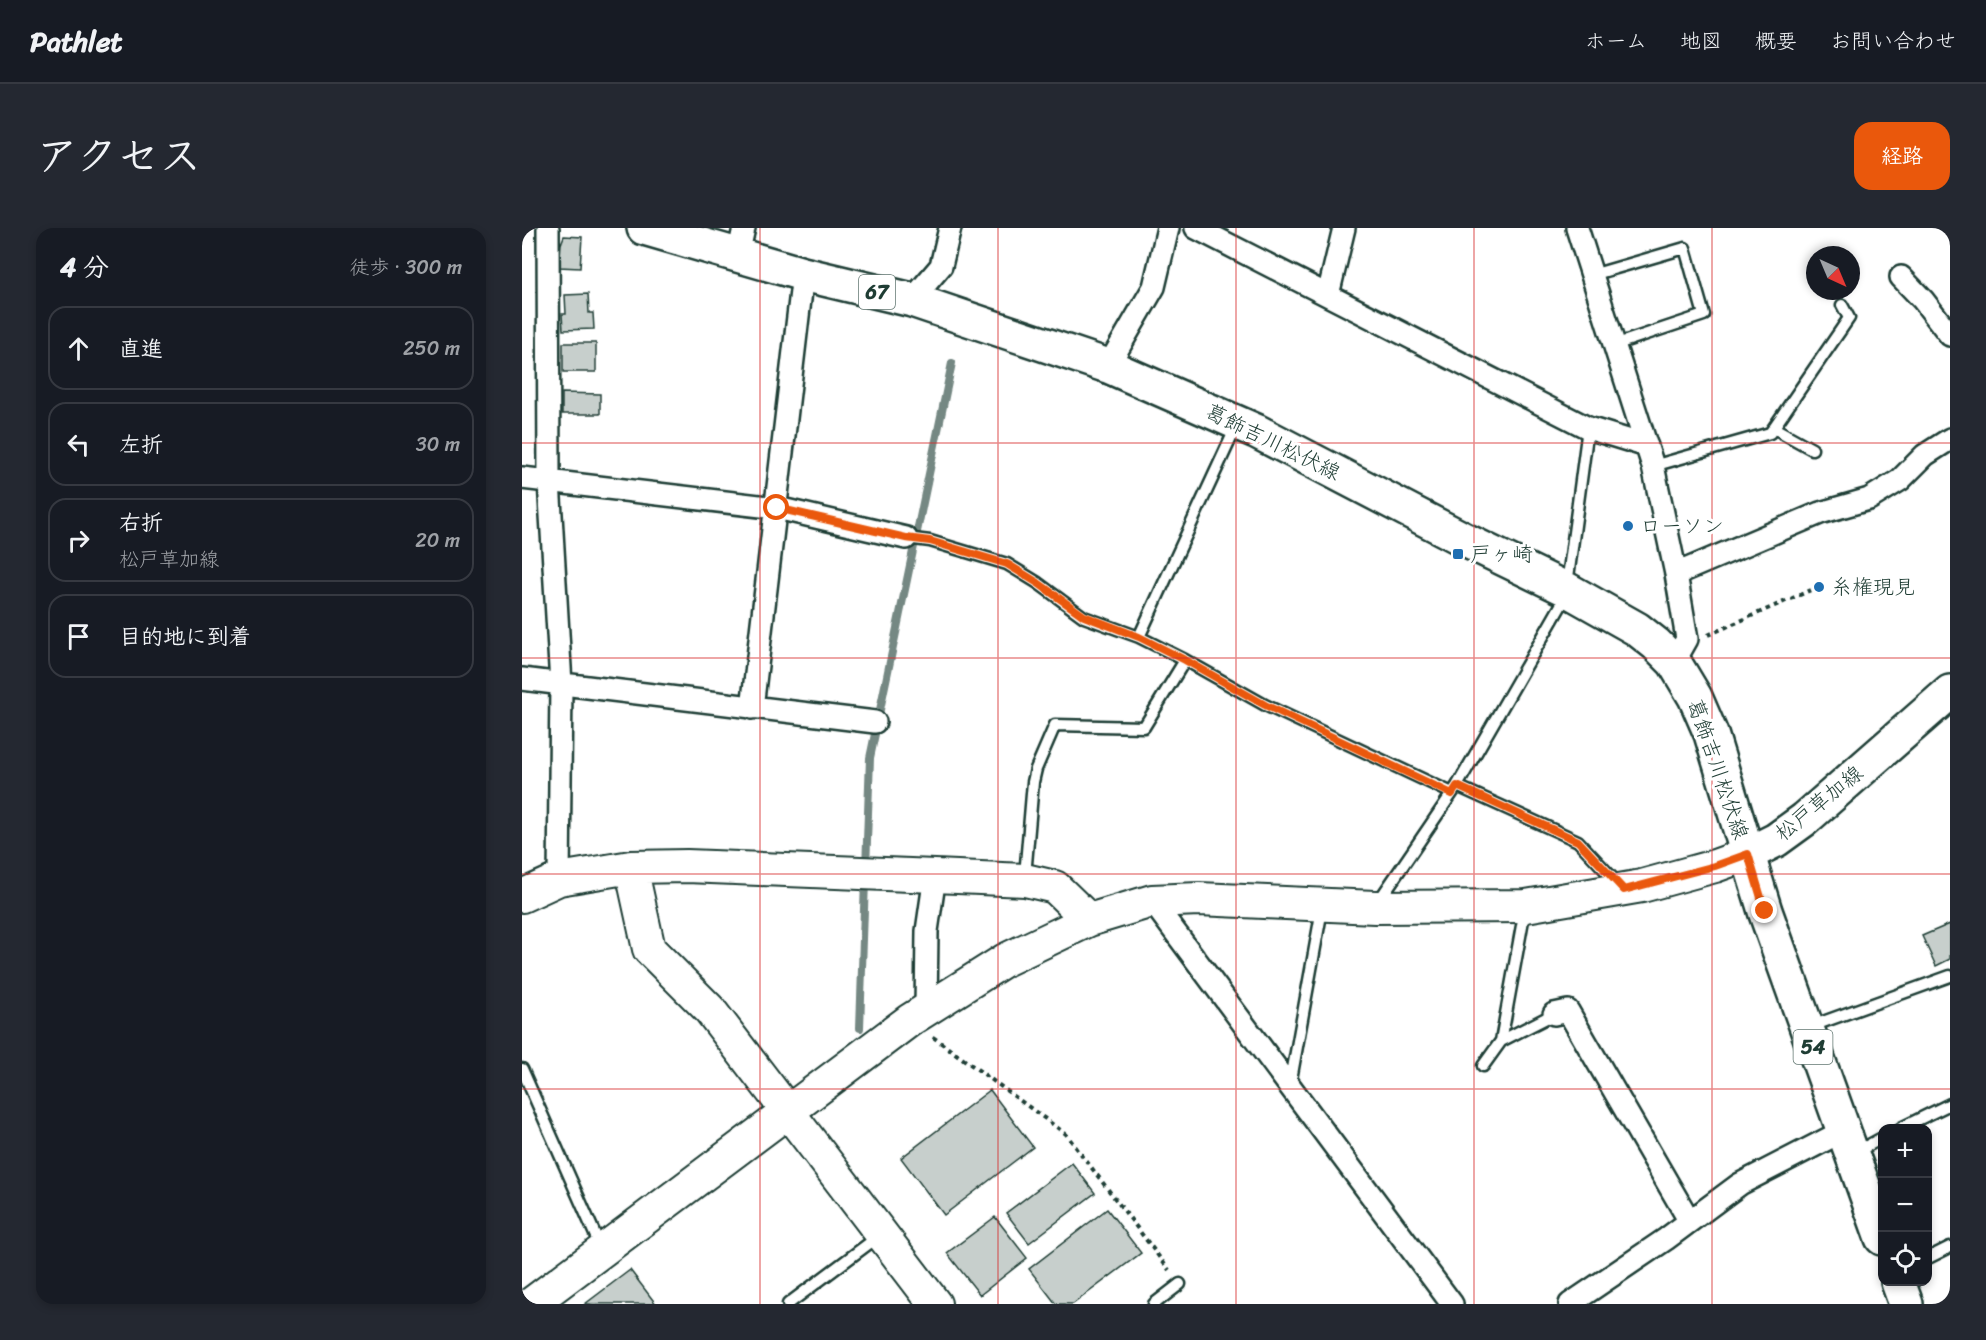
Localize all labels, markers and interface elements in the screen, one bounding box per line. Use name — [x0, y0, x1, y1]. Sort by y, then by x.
text: Pathlet — [30, 17, 123, 66]
text: ホーム — [1585, 22, 1647, 60]
text: 地図 — [1680, 22, 1722, 60]
text: 概要 — [1755, 22, 1797, 60]
text: お問い合わせ — [1830, 22, 1956, 60]
text: アクセス — [36, 119, 201, 193]
button: 経路 — [1854, 122, 1950, 190]
text: 4 分 — [60, 244, 109, 290]
north arrow — [1806, 246, 1860, 300]
text: 徒歩 · 300 m — [349, 250, 462, 285]
road number: 67 — [859, 275, 895, 309]
text: 直進 — [119, 329, 163, 368]
text: 250 m — [403, 331, 460, 366]
icon: ahead — [62, 332, 95, 365]
street label: 葛飾吉川松伏線 — [1199, 393, 1347, 491]
text: 左折 — [119, 425, 163, 464]
text: 30 m — [416, 427, 460, 462]
icon: left — [62, 428, 95, 461]
route start — [763, 494, 789, 520]
text: 右折 — [119, 503, 163, 542]
place label: ローソン — [1640, 507, 1724, 545]
marker: ローソン — [1621, 519, 1635, 533]
text: 20 m — [415, 523, 460, 558]
icon: right — [62, 524, 95, 557]
place label: 戸ヶ崎 — [1470, 535, 1533, 573]
text: 松戸草加線 — [119, 542, 219, 577]
marker: 戸ヶ崎 — [1451, 547, 1465, 561]
place label: 糸権現見 — [1831, 568, 1915, 606]
marker: 糸権現見 — [1812, 580, 1826, 594]
text: 目的地に到着 — [119, 617, 251, 656]
icon: arrive — [62, 620, 95, 653]
street label: 葛飾吉川松伏線 — [1676, 693, 1760, 845]
street label: 松戸草加線 — [1766, 755, 1872, 851]
route end — [1751, 897, 1777, 923]
road number: 54 — [1794, 1030, 1832, 1064]
map controls — [1878, 1124, 1932, 1286]
button: + — [1878, 1124, 1932, 1178]
button: − — [1878, 1178, 1932, 1232]
button: locate — [1878, 1232, 1932, 1286]

